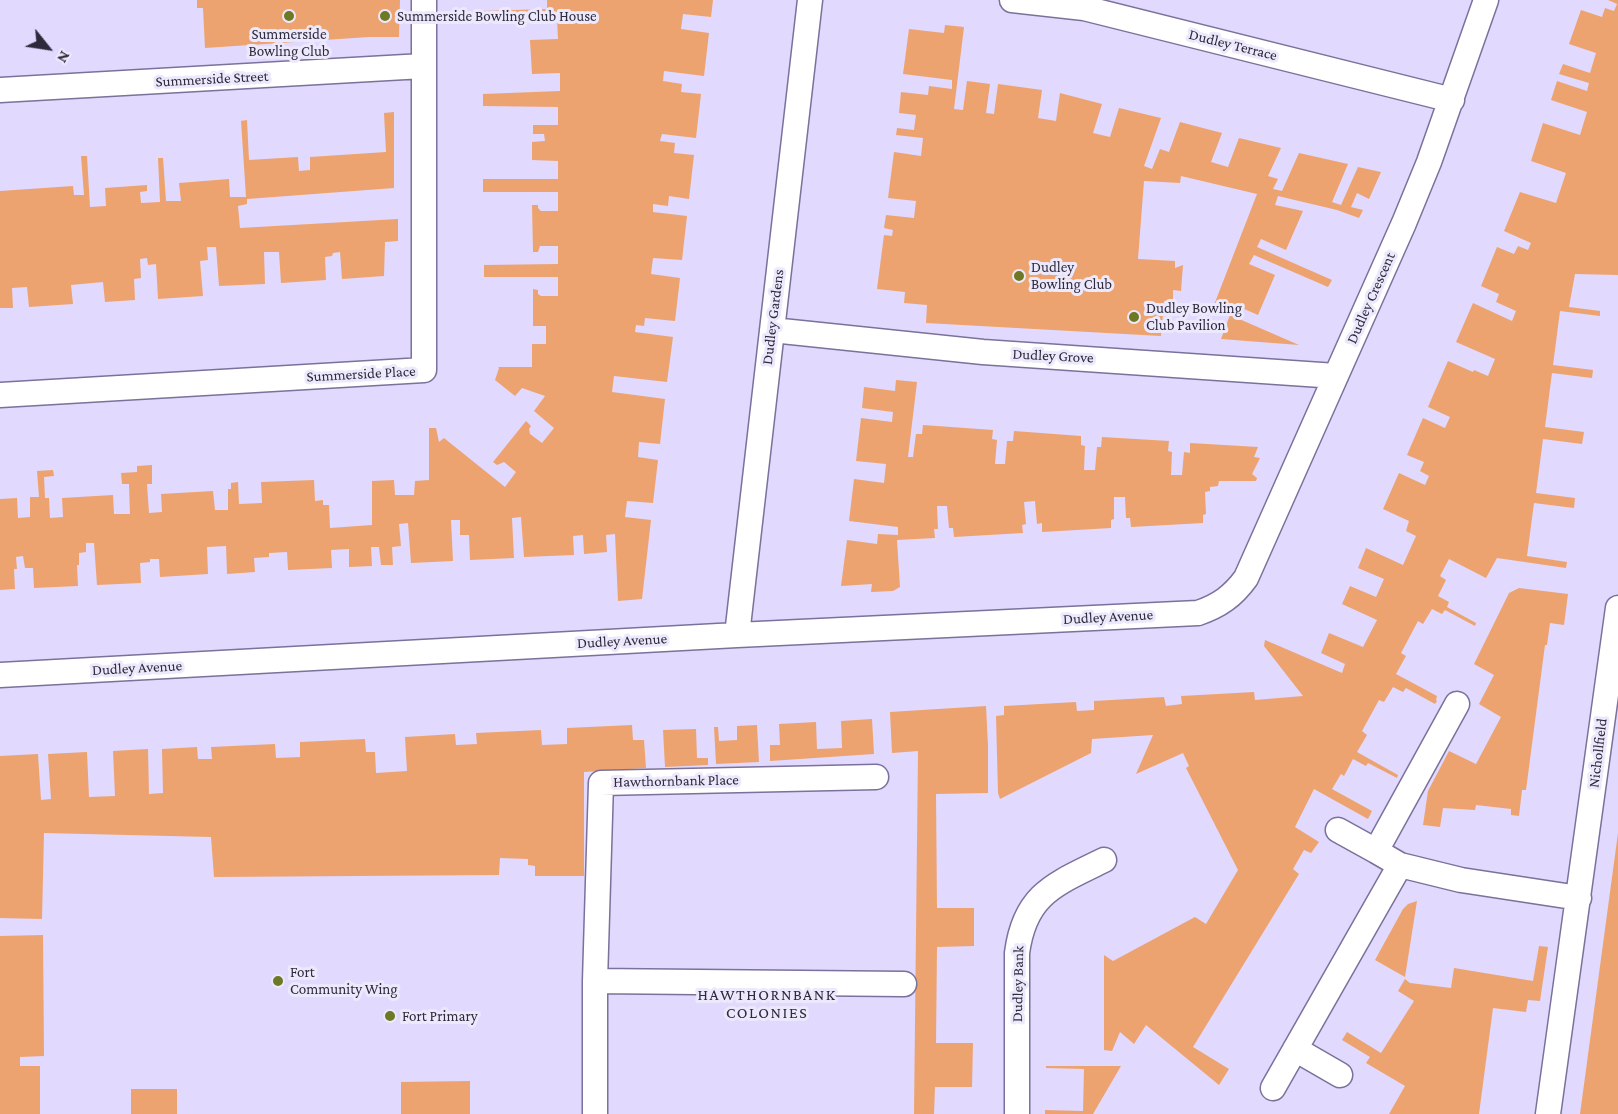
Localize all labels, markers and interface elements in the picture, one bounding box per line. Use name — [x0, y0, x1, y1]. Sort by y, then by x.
place label: Summerside Bowling Club House — [397, 7, 597, 25]
marker: Summerside Bowling Club — [282, 9, 296, 23]
marker: Summerside Bowling Club House — [378, 9, 392, 23]
north arrow — [18, 18, 78, 78]
place label: Summerside Bowling Club — [248, 25, 330, 60]
street label: Dudley Terrace — [1187, 25, 1279, 65]
text: N — [54, 48, 74, 66]
street label: Summerside Street — [155, 67, 269, 91]
street label: Dudley Crescent — [1343, 249, 1399, 347]
place label: Dudley Bowling Club — [1031, 258, 1112, 293]
street label: Dudley Gardens — [758, 268, 788, 366]
marker: Dudley Bowling Club — [1012, 269, 1026, 283]
place label: Dudley Bowling Club Pavilion — [1146, 299, 1242, 334]
marker: Dudley Bowling Club Pavilion — [1127, 310, 1141, 324]
street label: Dudley Grove — [1012, 345, 1094, 367]
street label: Summerside Place — [306, 362, 416, 386]
street label: Dudley Avenue — [1062, 606, 1154, 628]
street label: Dudley Avenue — [576, 630, 668, 652]
street label: Dudley Avenue — [91, 657, 183, 679]
street label: Nichollfield — [1585, 717, 1611, 789]
street label: Hawthornbank Place — [613, 771, 739, 791]
street label: Dudley Bank — [1008, 946, 1028, 1022]
place label: Fort Community Wing — [290, 963, 398, 998]
marker: Fort Community Wing — [271, 974, 285, 988]
district label: HAWTHORNBANK COLONIES — [698, 985, 836, 1023]
place label: Fort Primary — [402, 1007, 478, 1025]
marker: Fort Primary — [383, 1009, 397, 1023]

